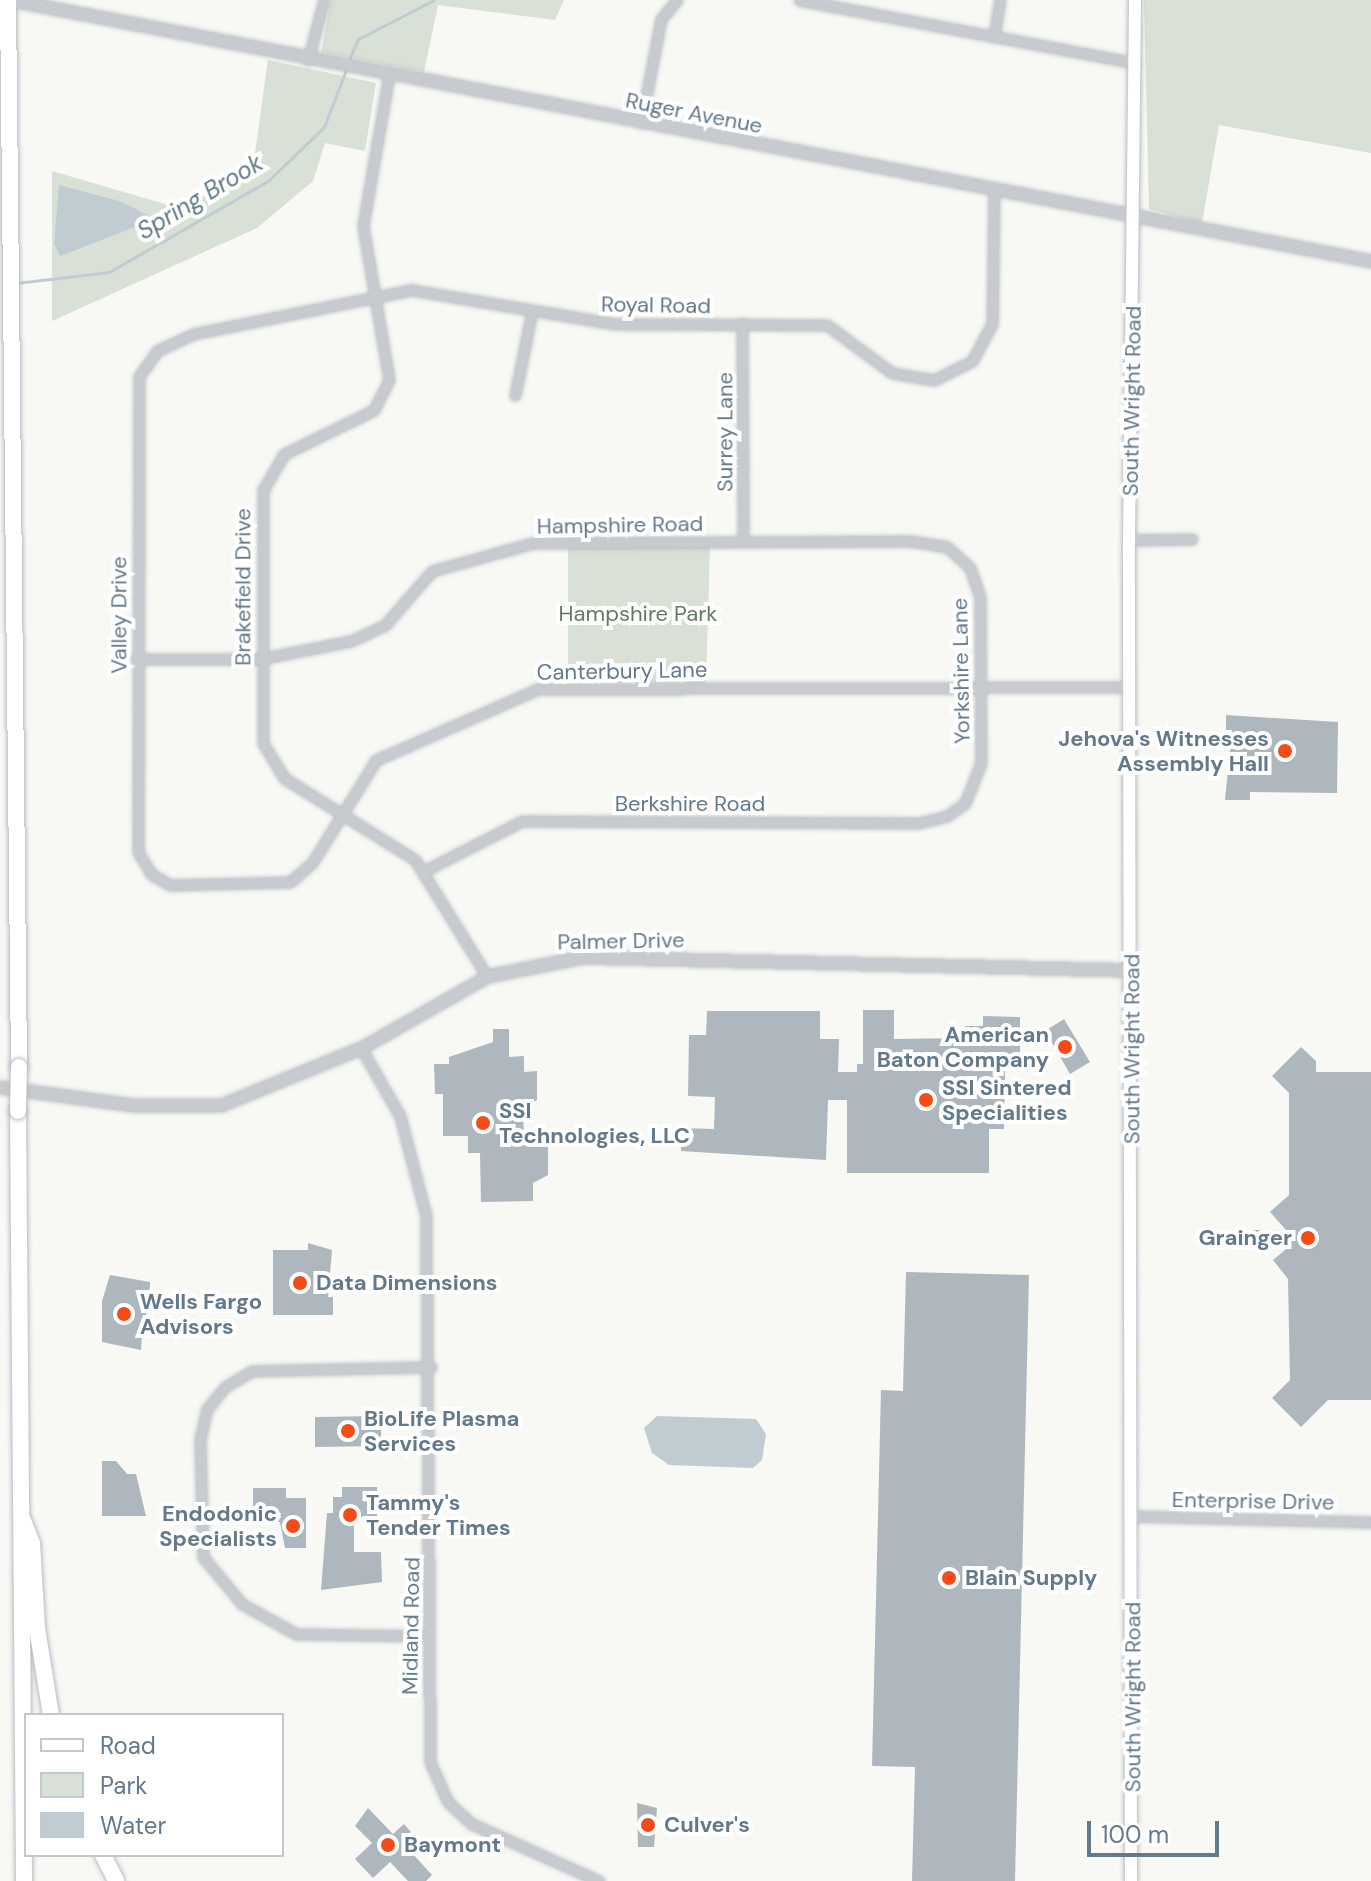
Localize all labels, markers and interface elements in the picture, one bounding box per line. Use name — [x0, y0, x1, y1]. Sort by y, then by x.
street label: Ruger Avenue — [623, 87, 765, 139]
water label: Spring Brook — [132, 148, 268, 246]
street label: Royal Road — [601, 291, 711, 319]
street label: South Wright Road — [1117, 306, 1147, 496]
street label: Surrey Lane — [712, 372, 738, 492]
street label: Brakefield Drive — [230, 508, 256, 666]
street label: Hampshire Road — [536, 510, 704, 540]
street label: Valley Drive — [106, 556, 132, 674]
street label: Yorkshire Lane — [947, 598, 975, 744]
park label: Hampshire Park — [559, 601, 717, 627]
street label: Canterbury Lane — [536, 656, 708, 686]
place label: Jehova's Witnesses Assembly Hall — [1058, 725, 1269, 776]
marker: Jehova's Witnesses Assembly Hall — [1276, 742, 1294, 760]
street label: Berkshire Road — [615, 791, 765, 817]
street label: Palmer Drive — [557, 927, 685, 955]
street label: South Wright Road — [1119, 954, 1145, 1144]
place label: American Baton Company — [877, 1021, 1049, 1072]
marker: American Baton Company — [1056, 1038, 1074, 1056]
place label: SSI Sintered Specialities — [942, 1074, 1072, 1126]
marker: SSI Sintered Specialities — [917, 1091, 935, 1109]
place label: SSI Technologies, LLC — [499, 1097, 690, 1148]
marker: SSI Technologies, LLC — [474, 1114, 492, 1132]
place label: Grainger — [1198, 1225, 1292, 1251]
marker: Grainger — [1299, 1229, 1317, 1247]
place label: Data Dimensions — [316, 1270, 497, 1296]
marker: Data Dimensions — [291, 1274, 309, 1292]
place label: Wells Fargo Advisors — [140, 1288, 262, 1340]
marker: Wells Fargo Advisors — [115, 1305, 133, 1323]
place label: BioLife Plasma Services — [364, 1405, 519, 1456]
marker: BioLife Plasma Services — [339, 1422, 357, 1440]
street label: Enterprise Drive — [1171, 1486, 1335, 1516]
place label: Tammy's Tender Times — [366, 1489, 511, 1540]
place label: Endodonic Specialists — [159, 1500, 277, 1552]
marker: Tammy's Tender Times — [341, 1506, 359, 1524]
marker: Endodonic Specialists — [284, 1517, 302, 1535]
street label: Midland Road — [397, 1557, 425, 1695]
place label: Blain Supply — [965, 1565, 1097, 1591]
marker: Blain Supply — [940, 1569, 958, 1587]
street label: South Wright Road — [1120, 1602, 1146, 1792]
legend — [24, 1713, 284, 1857]
text: Road — [100, 1730, 156, 1761]
text: Park — [100, 1770, 147, 1801]
scale bar — [1091, 1805, 1223, 1855]
text: Water — [100, 1810, 166, 1841]
place label: Culver's — [664, 1812, 750, 1838]
marker: Culver's — [639, 1816, 657, 1834]
text: 100 m — [1101, 1819, 1169, 1850]
place label: Baymont — [404, 1832, 501, 1858]
marker: Baymont — [379, 1836, 397, 1854]

